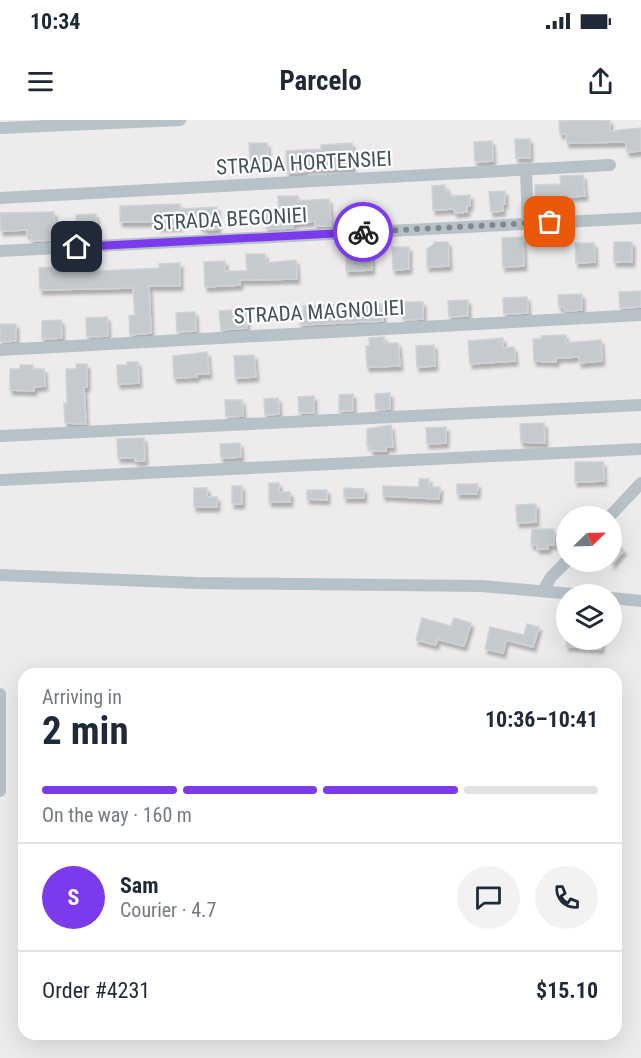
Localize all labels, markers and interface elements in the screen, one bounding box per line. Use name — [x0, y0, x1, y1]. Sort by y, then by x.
text: 10:34 — [30, 9, 81, 34]
icon: menu — [24, 65, 57, 98]
text: Parcelo — [279, 65, 362, 97]
icon: share — [584, 65, 617, 98]
street label: STRADA HORTENSIEI — [216, 146, 392, 180]
pin — [524, 196, 575, 247]
courier — [333, 202, 393, 262]
street label: STRADA BEGONIEI — [152, 203, 308, 235]
icon: bag — [533, 205, 566, 238]
icon: bike — [347, 216, 380, 249]
pin — [51, 221, 102, 272]
icon: home — [60, 230, 93, 263]
street label: STRADA MAGNOLIEI — [233, 296, 405, 328]
north arrow — [556, 506, 622, 572]
map controls — [556, 506, 622, 650]
button: layers — [556, 584, 622, 650]
text: Arriving in — [42, 685, 122, 709]
text: 10:36–10:41 — [485, 707, 598, 732]
text: 2 min — [42, 708, 129, 754]
text: On the way · 160 m — [42, 803, 192, 827]
button: chat — [457, 866, 520, 929]
button: phone — [535, 866, 598, 929]
text: Sam — [120, 873, 159, 898]
text: S — [68, 885, 79, 910]
text: Courier · 4.7 — [120, 898, 216, 922]
text: Order #4231 — [42, 978, 150, 1003]
text: $15.10 — [536, 978, 598, 1003]

